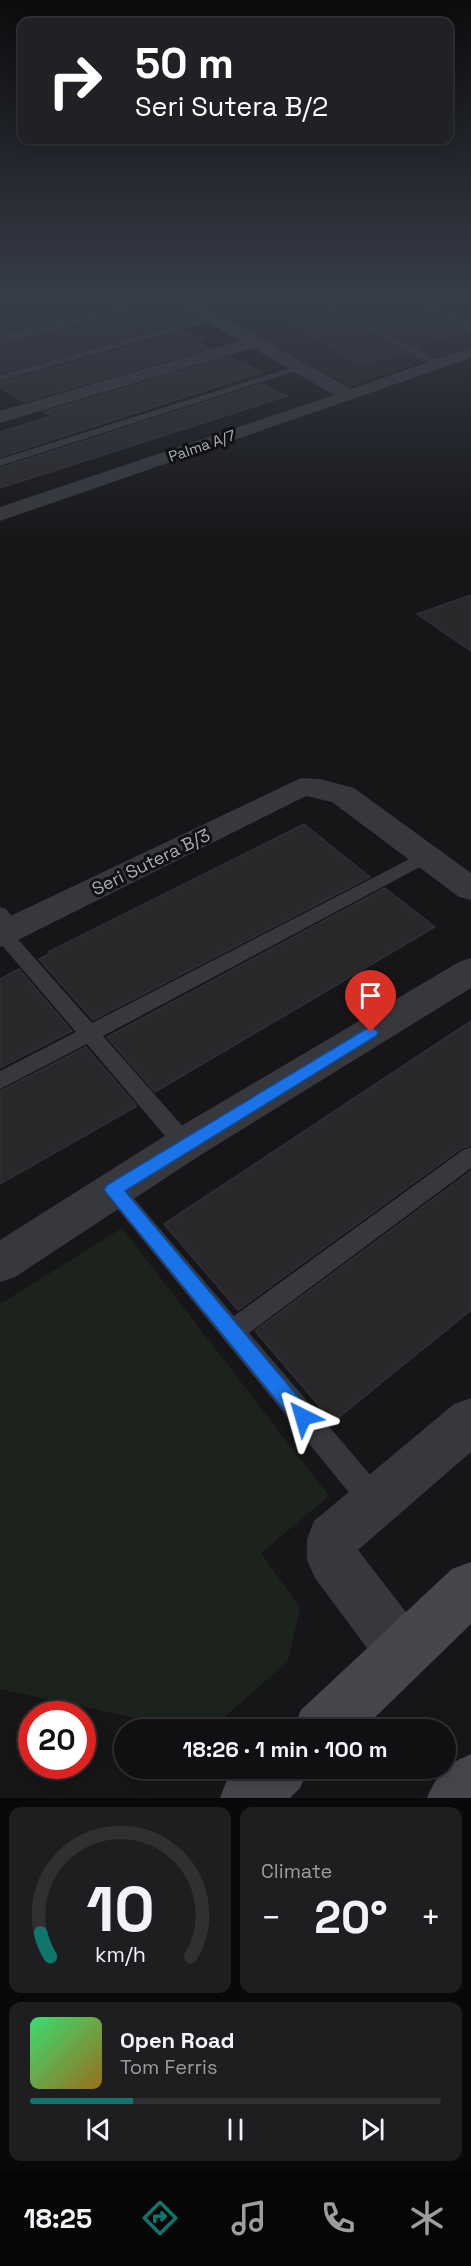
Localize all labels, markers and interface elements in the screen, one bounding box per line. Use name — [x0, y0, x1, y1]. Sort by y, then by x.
text: 50 m — [135, 37, 234, 90]
icon: right — [36, 42, 114, 120]
text: Seri Sutera B/2 — [135, 89, 328, 124]
street label: Palma A/7 — [166, 425, 238, 466]
street label: Seri Sutera B/3 — [88, 823, 214, 900]
pin — [345, 970, 396, 1032]
icon: arrive — [354, 979, 387, 1012]
position arrow — [271, 1385, 335, 1449]
speed limit sign: 20 — [18, 1701, 96, 1779]
text: 18:26 · 1 min · 100 m — [183, 1735, 387, 1763]
text: Climate — [261, 1858, 332, 1884]
text: 10 — [86, 1870, 154, 1949]
text: 20° — [314, 1889, 388, 1946]
text: − — [261, 1897, 281, 1939]
text: + — [421, 1897, 441, 1939]
text: km/h — [94, 1941, 146, 1968]
text: Open Road — [120, 2026, 235, 2054]
text: Tom Ferris — [120, 2054, 218, 2080]
icon: previous — [82, 2113, 115, 2146]
icon: pause — [219, 2113, 252, 2146]
icon: next — [356, 2113, 389, 2146]
icon: directions — [139, 2197, 181, 2239]
icon: music — [228, 2197, 270, 2239]
icon: phone — [317, 2197, 359, 2239]
icon: climate — [406, 2197, 448, 2239]
text: 18:25 — [23, 2201, 92, 2236]

